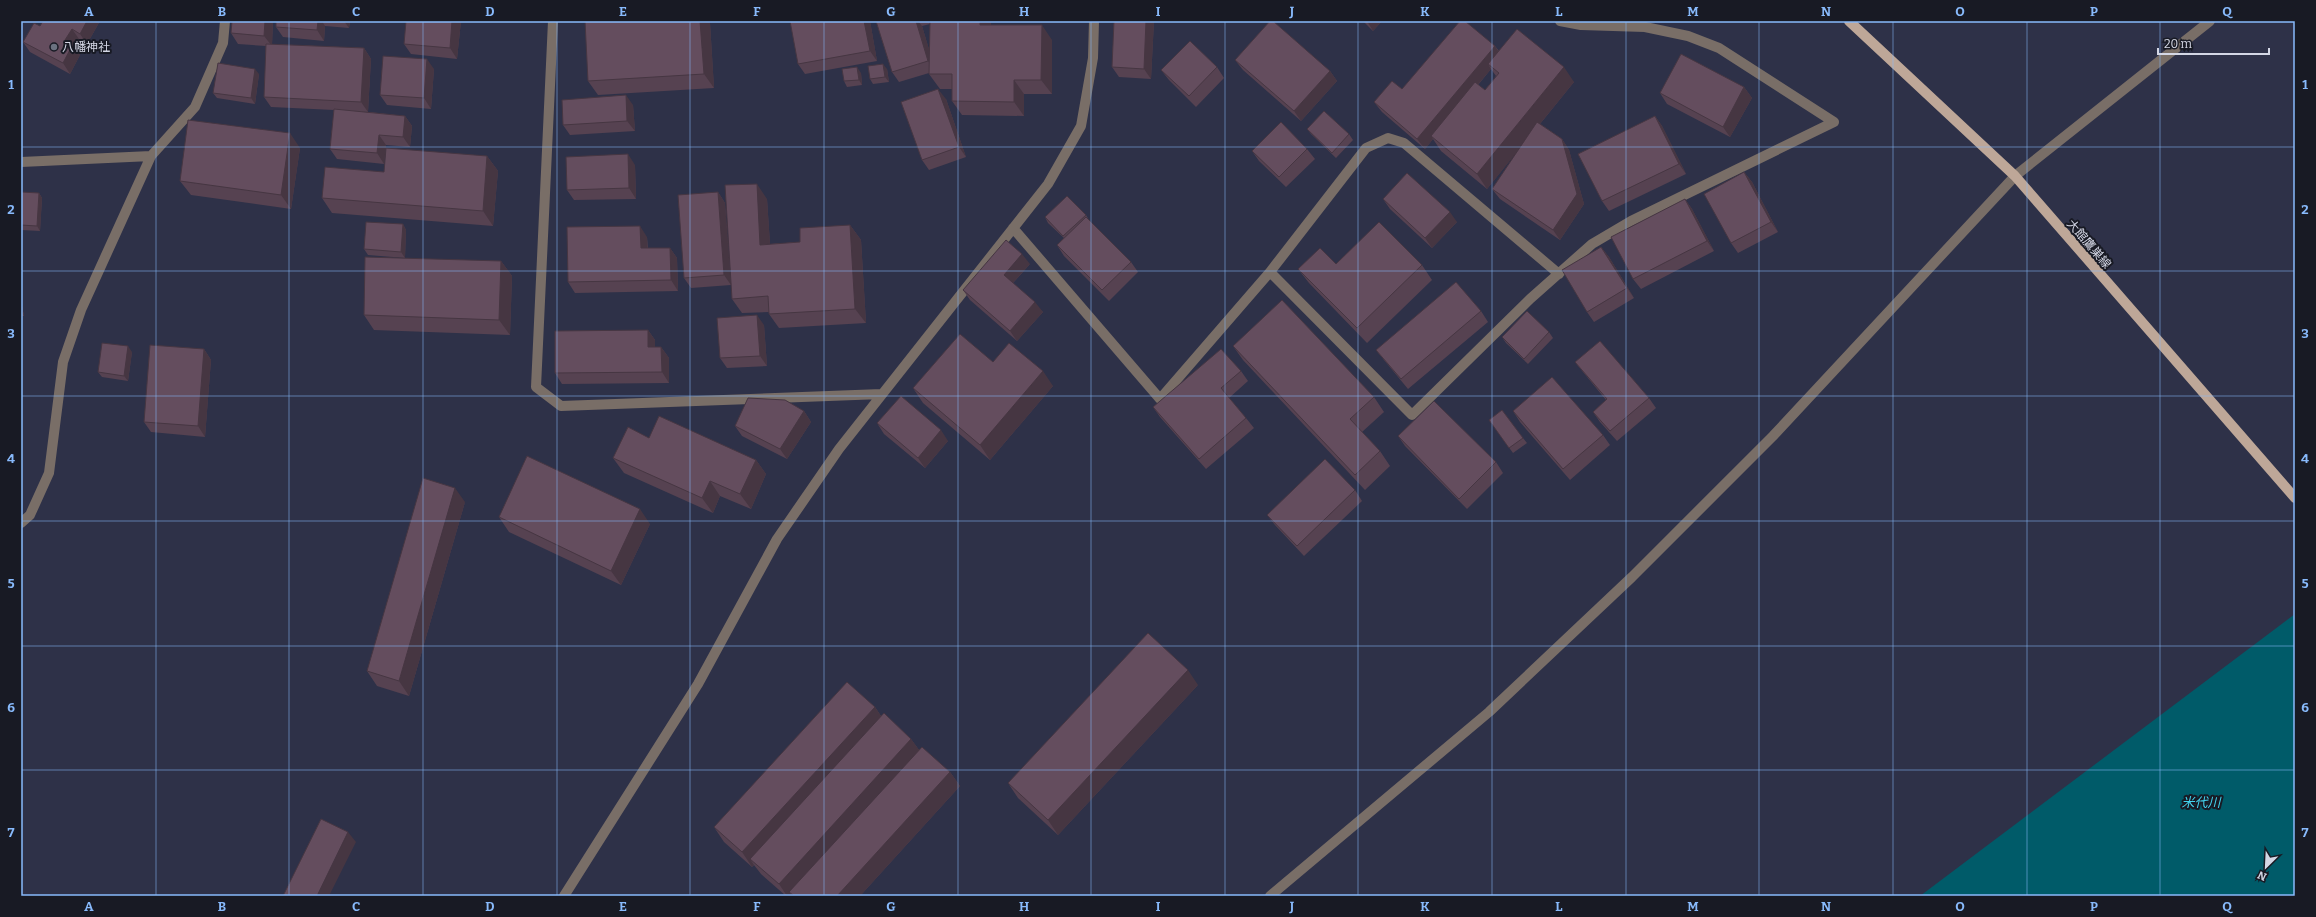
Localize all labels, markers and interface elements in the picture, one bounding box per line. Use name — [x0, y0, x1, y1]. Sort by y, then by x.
text: A — [84, 4, 94, 19]
text: B — [218, 4, 226, 19]
text: C — [352, 4, 360, 19]
text: D — [485, 4, 495, 19]
text: E — [619, 4, 627, 19]
text: F — [753, 4, 761, 19]
text: G — [886, 4, 896, 19]
text: H — [1019, 4, 1029, 19]
text: I — [1156, 4, 1161, 19]
text: J — [1289, 4, 1295, 19]
text: K — [1420, 4, 1430, 19]
text: L — [1555, 4, 1563, 19]
text: M — [1687, 4, 1699, 19]
text: N — [1821, 4, 1831, 19]
text: O — [1955, 4, 1965, 19]
text: P — [2090, 4, 2098, 19]
text: Q — [2222, 4, 2233, 19]
scale bar — [2158, 30, 2269, 56]
text: 20 m — [2164, 37, 2193, 51]
place label: 八幡神社 — [62, 40, 110, 54]
marker: 八幡神社 — [49, 42, 59, 52]
text: 1 — [8, 77, 14, 92]
text: 1 — [2302, 77, 2308, 92]
text: 2 — [7, 202, 15, 217]
text: 2 — [2301, 202, 2309, 217]
street label: 大館鷹巣線 — [2064, 217, 2114, 271]
text: 3 — [7, 326, 15, 341]
text: 3 — [2301, 326, 2309, 341]
text: 4 — [7, 451, 15, 466]
text: 4 — [2301, 451, 2309, 466]
text: 5 — [7, 576, 15, 591]
text: 5 — [2301, 576, 2309, 591]
text: 6 — [7, 700, 15, 715]
text: 6 — [2301, 700, 2309, 715]
water label: 米代川 — [2181, 795, 2222, 810]
text: 7 — [8, 825, 15, 840]
text: 7 — [2302, 825, 2309, 840]
north arrow — [2246, 847, 2286, 887]
text: N — [2255, 868, 2269, 883]
text: A — [84, 899, 94, 914]
text: B — [218, 899, 226, 914]
text: C — [352, 899, 360, 914]
text: D — [485, 899, 495, 914]
text: E — [619, 899, 627, 914]
text: F — [753, 899, 761, 914]
text: G — [886, 899, 896, 914]
text: H — [1019, 899, 1029, 914]
text: I — [1156, 899, 1161, 914]
text: J — [1289, 899, 1295, 914]
text: K — [1420, 899, 1430, 914]
text: L — [1555, 899, 1563, 914]
text: M — [1687, 899, 1699, 914]
text: N — [1821, 899, 1831, 914]
text: O — [1955, 899, 1965, 914]
text: P — [2090, 899, 2098, 914]
text: Q — [2222, 899, 2233, 914]

